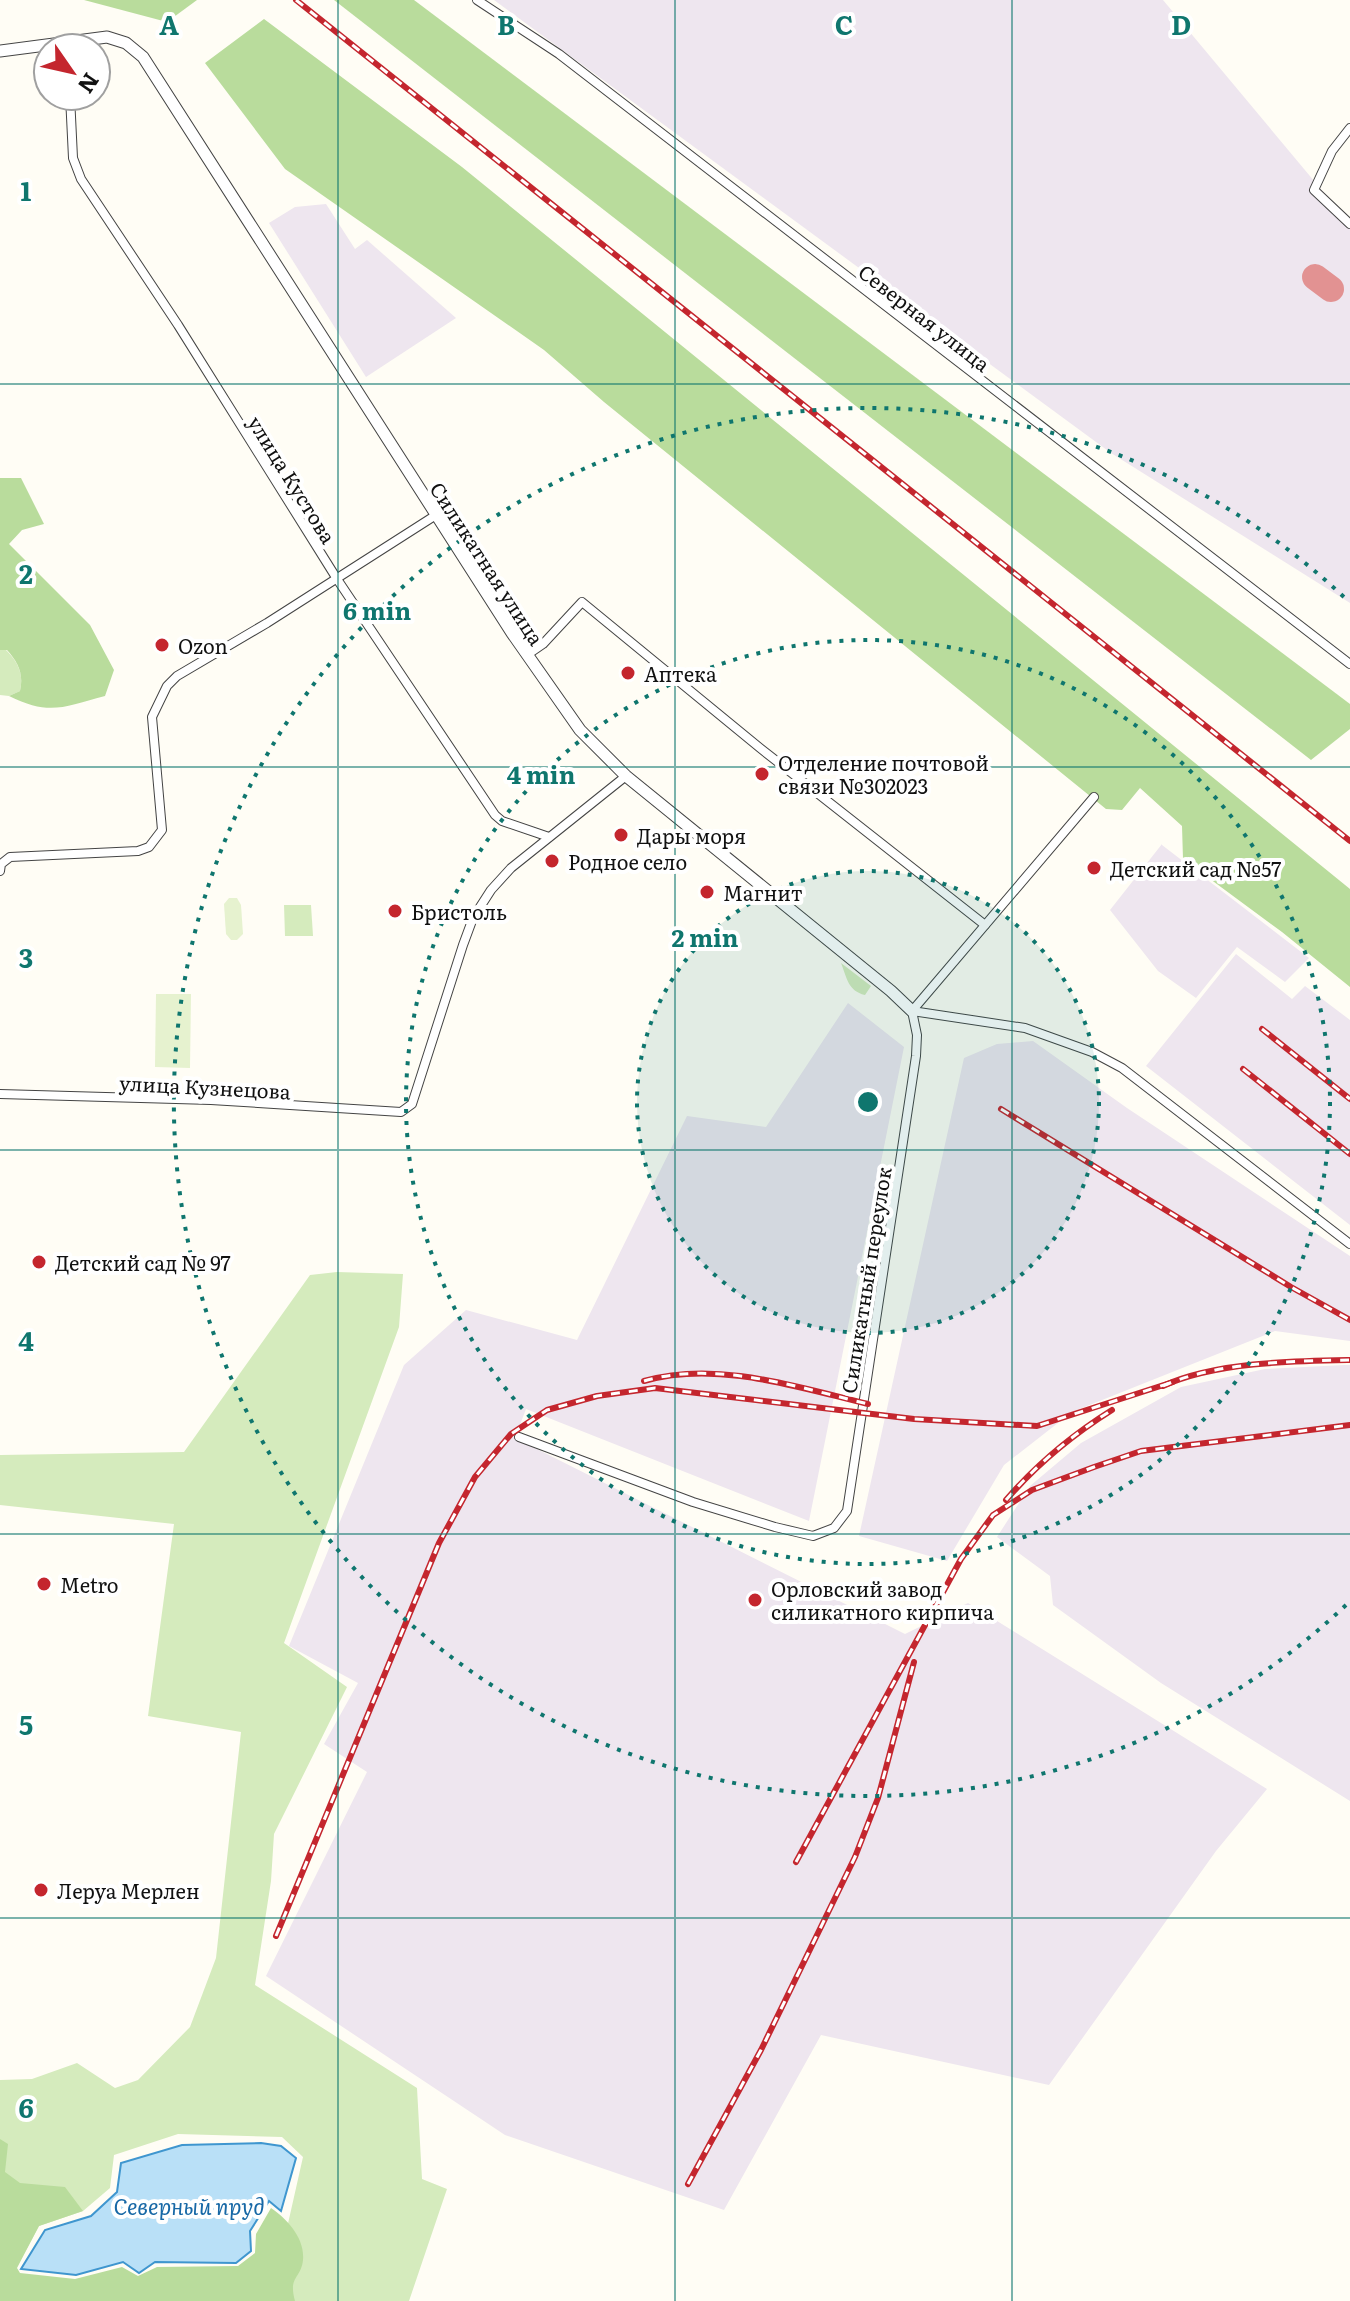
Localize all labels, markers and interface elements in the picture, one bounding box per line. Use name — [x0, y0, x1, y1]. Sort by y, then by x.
text: A — [159, 4, 179, 43]
text: B — [497, 4, 515, 43]
text: C — [835, 4, 853, 43]
text: D — [1171, 4, 1191, 43]
north arrow — [32, 32, 112, 112]
text: N — [71, 67, 109, 101]
text: 1 — [21, 170, 32, 209]
street label: Северная улица — [853, 256, 997, 378]
street label: улица Кустова — [242, 409, 345, 549]
street label: Силикатная улица — [424, 475, 552, 651]
text: 2 — [19, 553, 33, 592]
text: 6 min — [343, 592, 411, 627]
place label: Ozon — [178, 630, 228, 660]
marker: Ozon — [153, 636, 171, 654]
place label: Аптека — [644, 658, 717, 688]
marker: Аптека — [619, 664, 637, 682]
place label: Отделение почтовой связи №302023 — [778, 747, 989, 800]
text: 4 min — [507, 756, 576, 791]
marker: Отделение почтовой связи №302023 — [753, 765, 771, 783]
place label: Дары моря — [637, 820, 746, 850]
marker: Дары моря — [612, 826, 630, 844]
place label: Родное село — [568, 846, 687, 876]
marker: Родное село — [543, 852, 561, 870]
place label: Детский сад №57 — [1110, 853, 1281, 883]
marker: Детский сад №57 — [1085, 859, 1103, 877]
place label: Магнит — [723, 877, 803, 907]
marker: Магнит — [698, 883, 716, 901]
place label: Бристоль — [411, 896, 507, 926]
marker: Бристоль — [386, 902, 404, 920]
text: 2 min — [671, 919, 739, 954]
text: 3 — [19, 937, 33, 976]
street label: улица Кузнецова — [118, 1067, 292, 1105]
centre of rings — [854, 1088, 882, 1116]
street label: Силикатный переулок — [832, 1165, 898, 1395]
place label: Детский сад № 97 — [55, 1247, 231, 1277]
marker: Детский сад № 97 — [30, 1253, 48, 1271]
text: 4 — [18, 1320, 34, 1359]
place label: Metro — [60, 1569, 118, 1599]
place label: Орловский завод силикатного кирпича — [771, 1573, 994, 1626]
marker: Metro — [35, 1575, 53, 1593]
marker: Орловский завод силикатного кирпича — [746, 1591, 764, 1609]
text: 5 — [19, 1704, 33, 1743]
place label: Леруа Мерлен — [57, 1875, 200, 1905]
marker: Леруа Мерлен — [32, 1881, 50, 1899]
text: 6 — [18, 2087, 34, 2126]
water label: Северный пруд — [113, 2189, 265, 2222]

